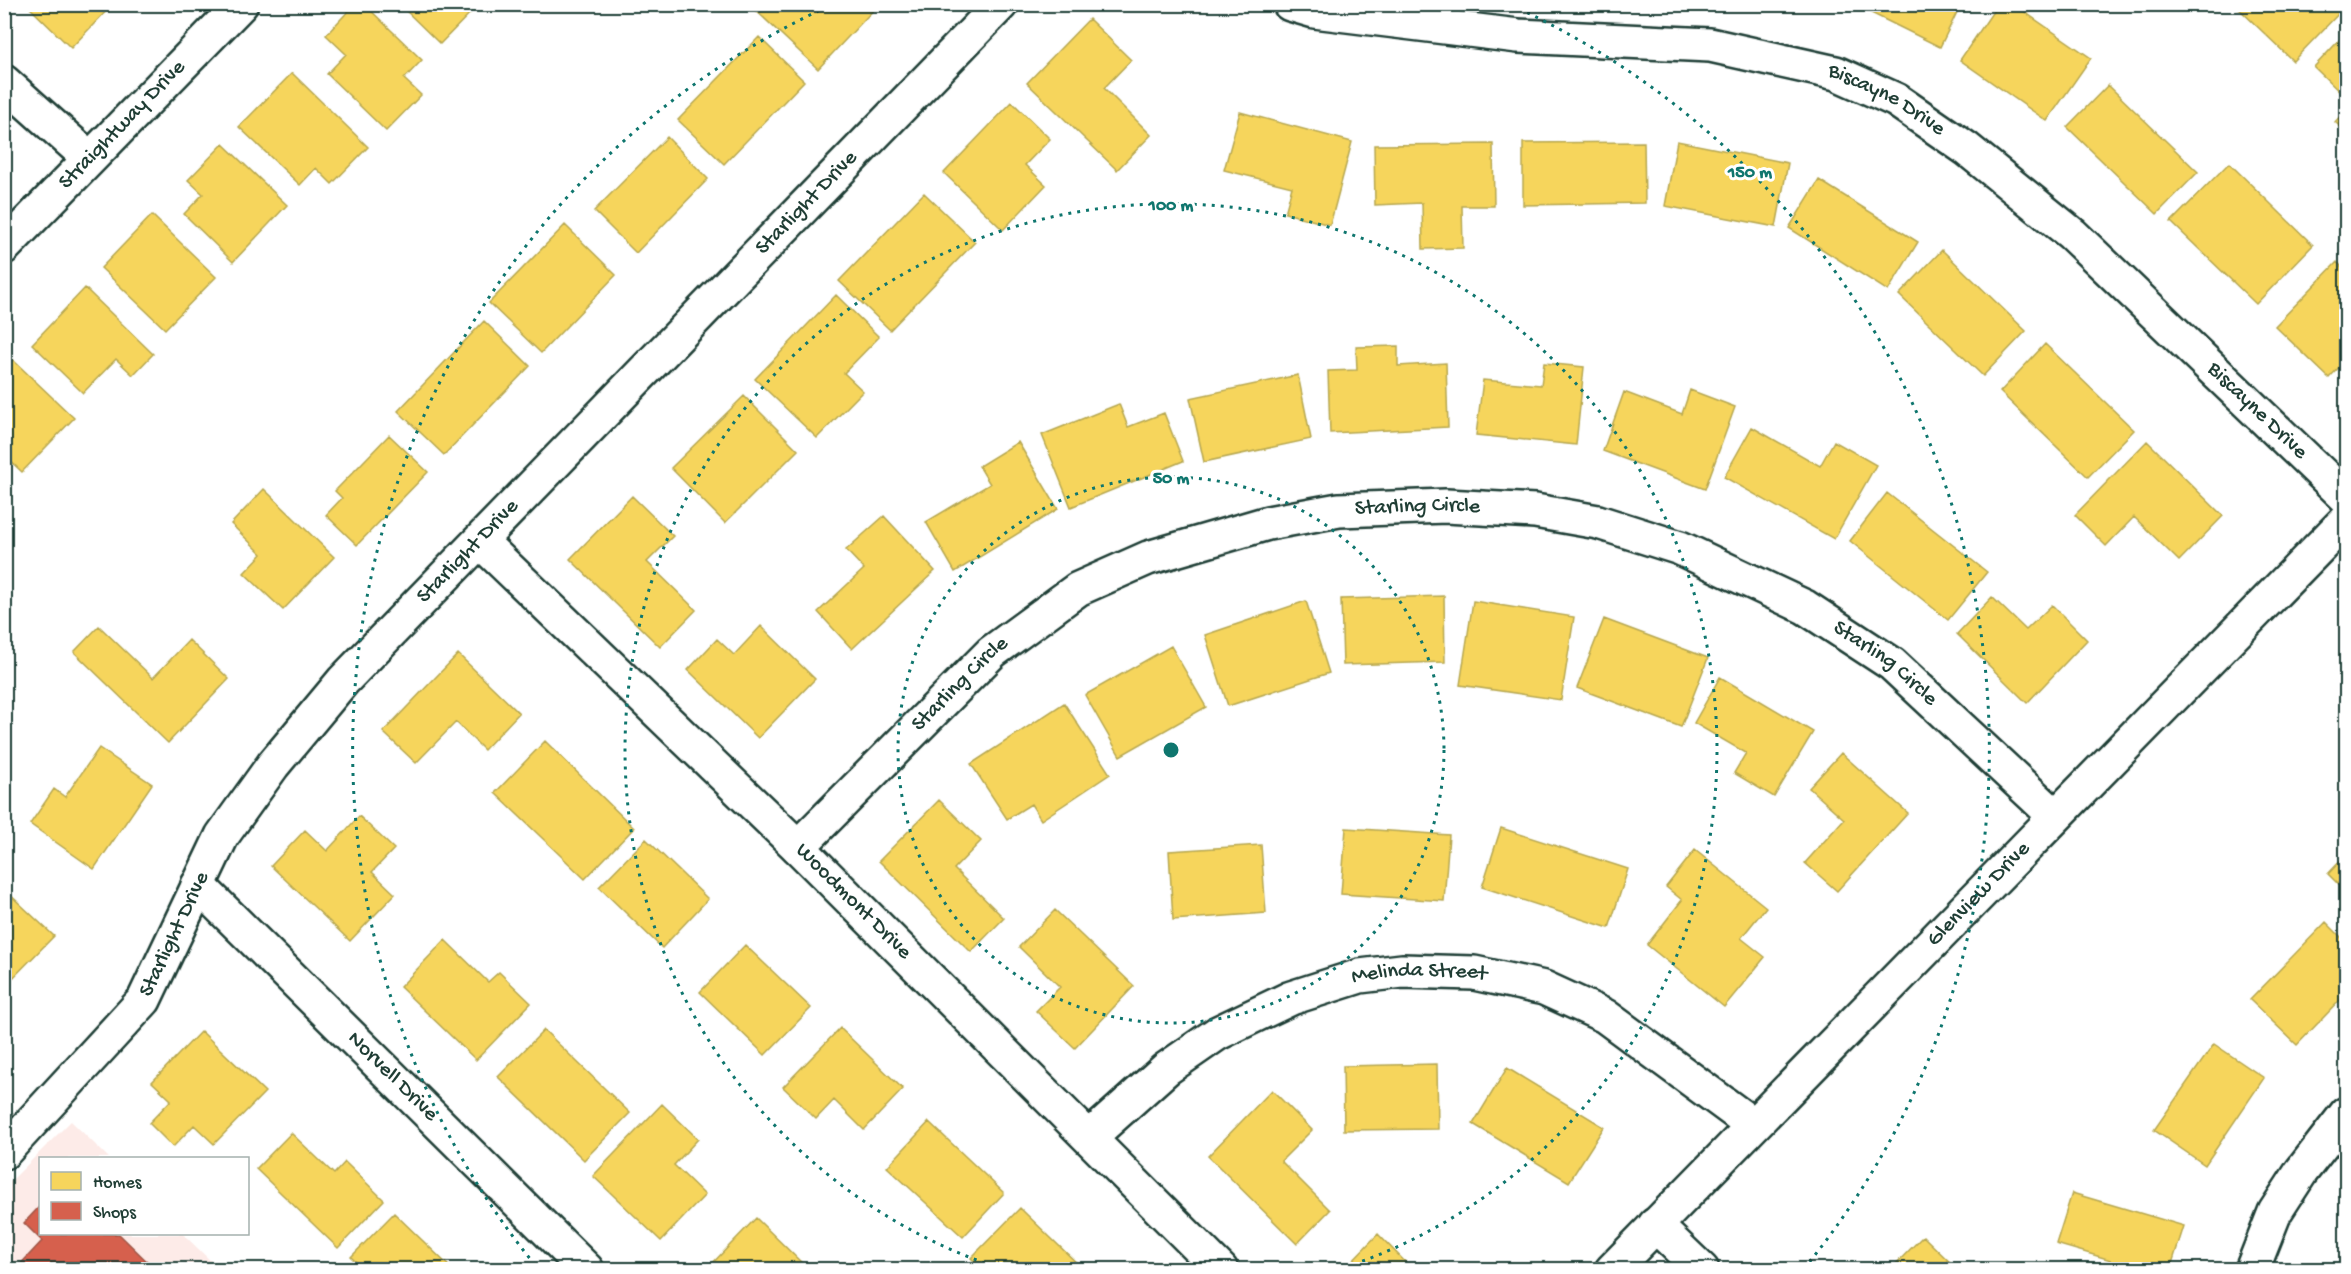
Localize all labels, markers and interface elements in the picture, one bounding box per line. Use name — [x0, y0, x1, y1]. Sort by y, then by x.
street label: Straightway Drive — [54, 55, 192, 195]
street label: Biscayne Drive — [1825, 58, 1950, 143]
street label: Starlight Drive — [751, 145, 864, 261]
text: 150 m — [1727, 163, 1772, 184]
text: 100 m — [1148, 196, 1194, 217]
street label: Biscayne Drive — [2200, 356, 2313, 466]
text: 50 m — [1153, 469, 1190, 490]
street label: Starling Circle — [1354, 493, 1481, 522]
street label: Starlight Drive — [412, 494, 525, 610]
street label: Starling Circle — [1828, 616, 1943, 713]
street label: Starling Circle — [907, 631, 1014, 738]
centre of rings — [1161, 740, 1181, 760]
street label: Glenview Drive — [1922, 836, 2037, 953]
street label: Woodmont Drive — [789, 838, 917, 966]
street label: Starlight Drive — [134, 867, 216, 1001]
street label: Melinda Street — [1348, 958, 1491, 991]
street label: Norvell Drive — [341, 1026, 443, 1128]
legend — [39, 1157, 249, 1235]
text: Homes — [93, 1173, 143, 1194]
text: Shops — [93, 1203, 137, 1224]

